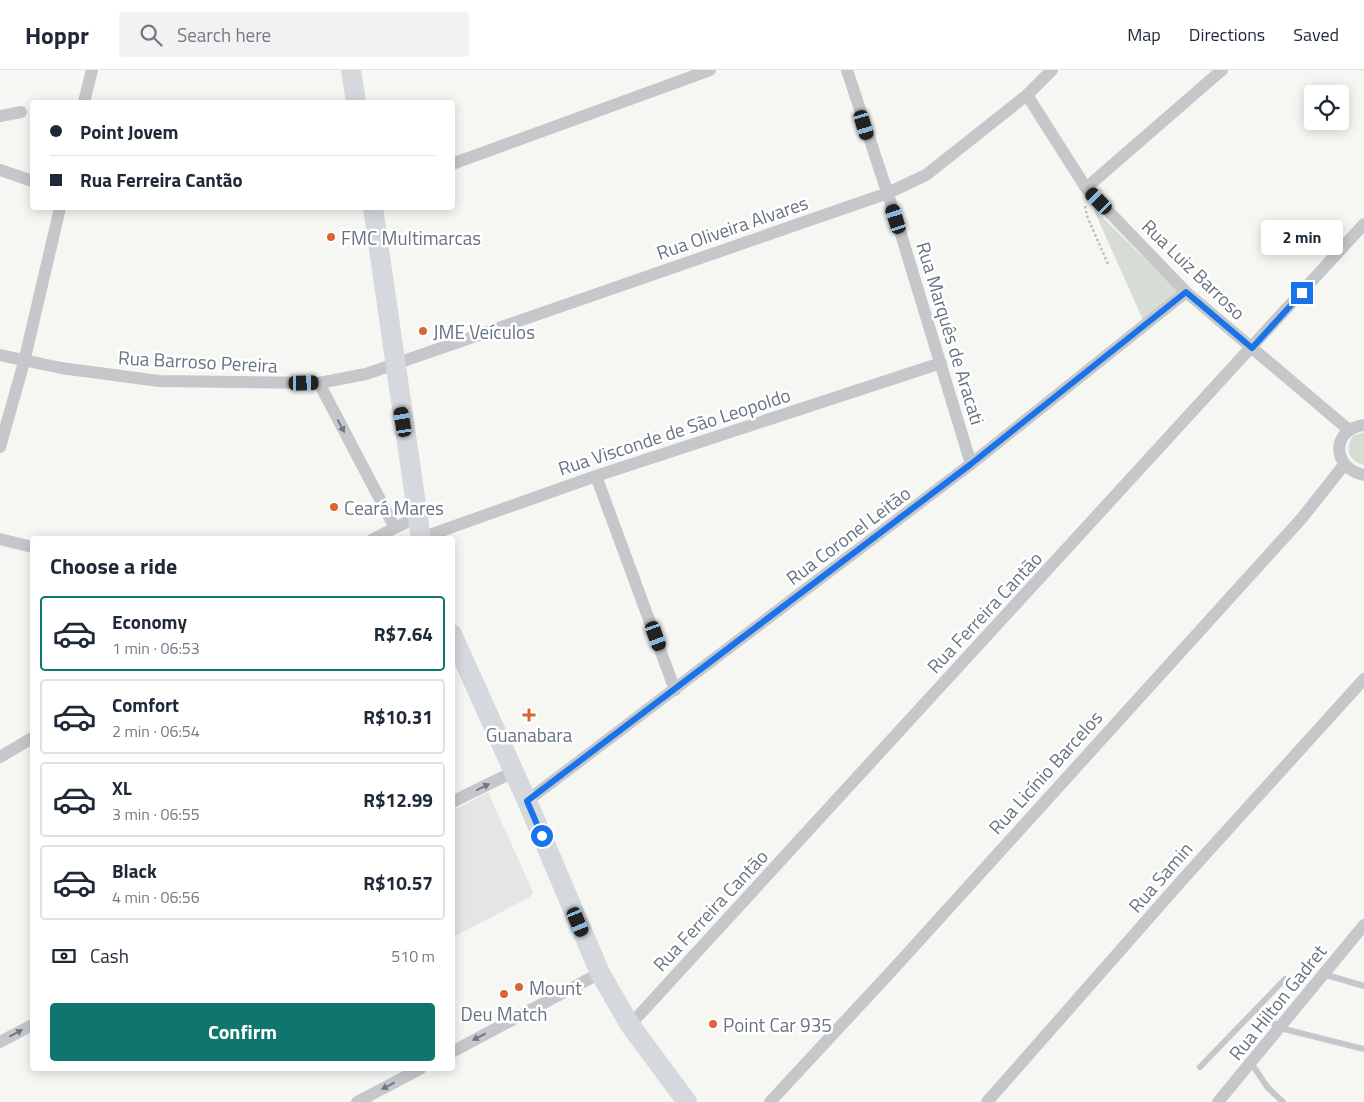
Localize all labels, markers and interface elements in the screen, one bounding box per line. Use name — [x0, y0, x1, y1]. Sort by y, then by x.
search box — [119, 12, 469, 57]
text: Hoppr — [25, 17, 89, 53]
text: Search here — [177, 20, 271, 49]
icon: search — [137, 21, 165, 49]
text: Map — [1127, 21, 1161, 48]
text: Directions — [1189, 21, 1265, 48]
text: Saved — [1293, 21, 1339, 48]
map controls — [1304, 85, 1349, 130]
button: locate — [1304, 85, 1349, 130]
car — [852, 108, 875, 142]
text: Point Jovem — [80, 117, 178, 146]
text: Rua Ferreira Cantão — [80, 165, 243, 194]
car — [1083, 185, 1114, 217]
street label: Rua Oliveira Alvares — [652, 187, 812, 267]
car — [884, 202, 907, 236]
street label: Rua Luiz Barroso — [1136, 212, 1252, 326]
callout: 2 min — [1261, 220, 1343, 256]
place label: FMC Multimarcas — [341, 223, 481, 252]
text: 2 min — [1283, 225, 1321, 249]
marker: FMC Multimarcas — [325, 231, 337, 243]
street label: Rua Marquês de Aracati — [909, 238, 993, 428]
route end — [1291, 282, 1313, 304]
place label: JME Veículos — [433, 317, 535, 346]
marker: JME Veículos — [417, 325, 429, 337]
street label: Rua Barroso Pereira — [117, 342, 279, 380]
car — [288, 375, 319, 391]
street label: Rua Visconde de São Leopoldo — [554, 380, 794, 482]
car — [393, 406, 412, 438]
one-way arrow — [337, 419, 345, 433]
street label: Rua Coronel Leitão — [780, 478, 916, 592]
place label: Ceará Mares — [344, 493, 444, 522]
marker: Ceará Mares — [328, 501, 340, 513]
street label: Rua Ferreira Cantão — [920, 544, 1048, 680]
text: Choose a ride — [50, 549, 177, 583]
text: Economy — [112, 607, 187, 636]
icon: car — [52, 611, 97, 656]
text: R$7.64 — [374, 619, 433, 648]
car — [643, 619, 668, 653]
text: 1 min · 06:53 — [112, 636, 200, 660]
text: Comfort — [112, 690, 179, 719]
icon: car — [52, 694, 97, 739]
text: R$10.31 — [363, 702, 433, 731]
street label: Rua Licínio Barcelos — [981, 703, 1109, 841]
marker: Guanabara — [523, 709, 535, 721]
text: 2 min · 06:54 — [112, 719, 200, 743]
place label: Guanabara — [486, 720, 573, 749]
text: XL — [112, 773, 132, 802]
icon: car — [52, 777, 97, 822]
one-way arrow — [476, 783, 490, 791]
text: R$12.99 — [363, 785, 433, 814]
text: 3 min · 06:55 — [112, 802, 200, 826]
route start — [531, 825, 553, 847]
street label: Rua Samin — [1121, 835, 1199, 919]
street label: Rua Ferreira Cantão — [646, 842, 774, 978]
text: Black — [112, 856, 157, 885]
icon: car — [52, 860, 97, 905]
text: R$10.57 — [363, 868, 433, 897]
text: 4 min · 06:56 — [112, 885, 200, 909]
car — [565, 905, 590, 939]
street label: Rua Hilton Gadret — [1221, 938, 1333, 1066]
text: Cash — [90, 941, 129, 970]
icon: cash — [50, 942, 78, 970]
text: 510 m — [391, 944, 435, 968]
place label: Mount — [529, 973, 582, 1002]
marker: Mount — [513, 981, 525, 993]
marker: Deu Match — [498, 988, 510, 1000]
place label: Deu Match — [461, 999, 547, 1028]
button: Confirm — [50, 1003, 435, 1061]
place label: Point Car 935 — [723, 1010, 832, 1039]
marker: Point Car 935 — [707, 1018, 719, 1030]
one-way arrow — [9, 1029, 24, 1037]
one-way arrow — [472, 1033, 487, 1041]
one-way arrow — [381, 1082, 396, 1090]

